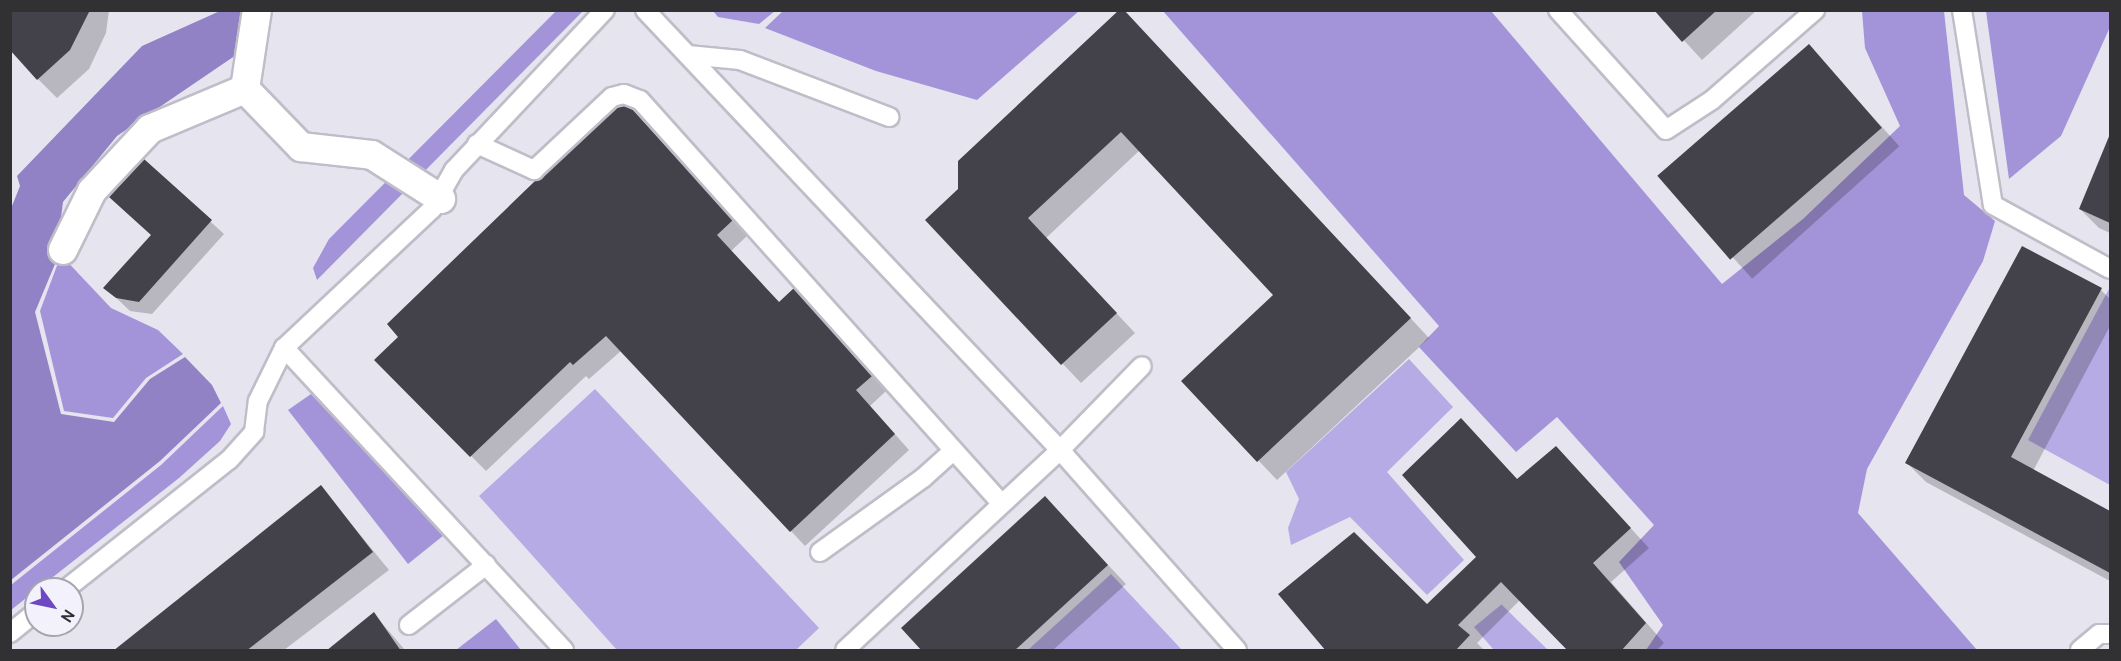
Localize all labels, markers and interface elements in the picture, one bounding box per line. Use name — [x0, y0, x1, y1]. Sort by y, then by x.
north arrow — [24, 577, 84, 637]
text: N — [57, 606, 79, 626]

